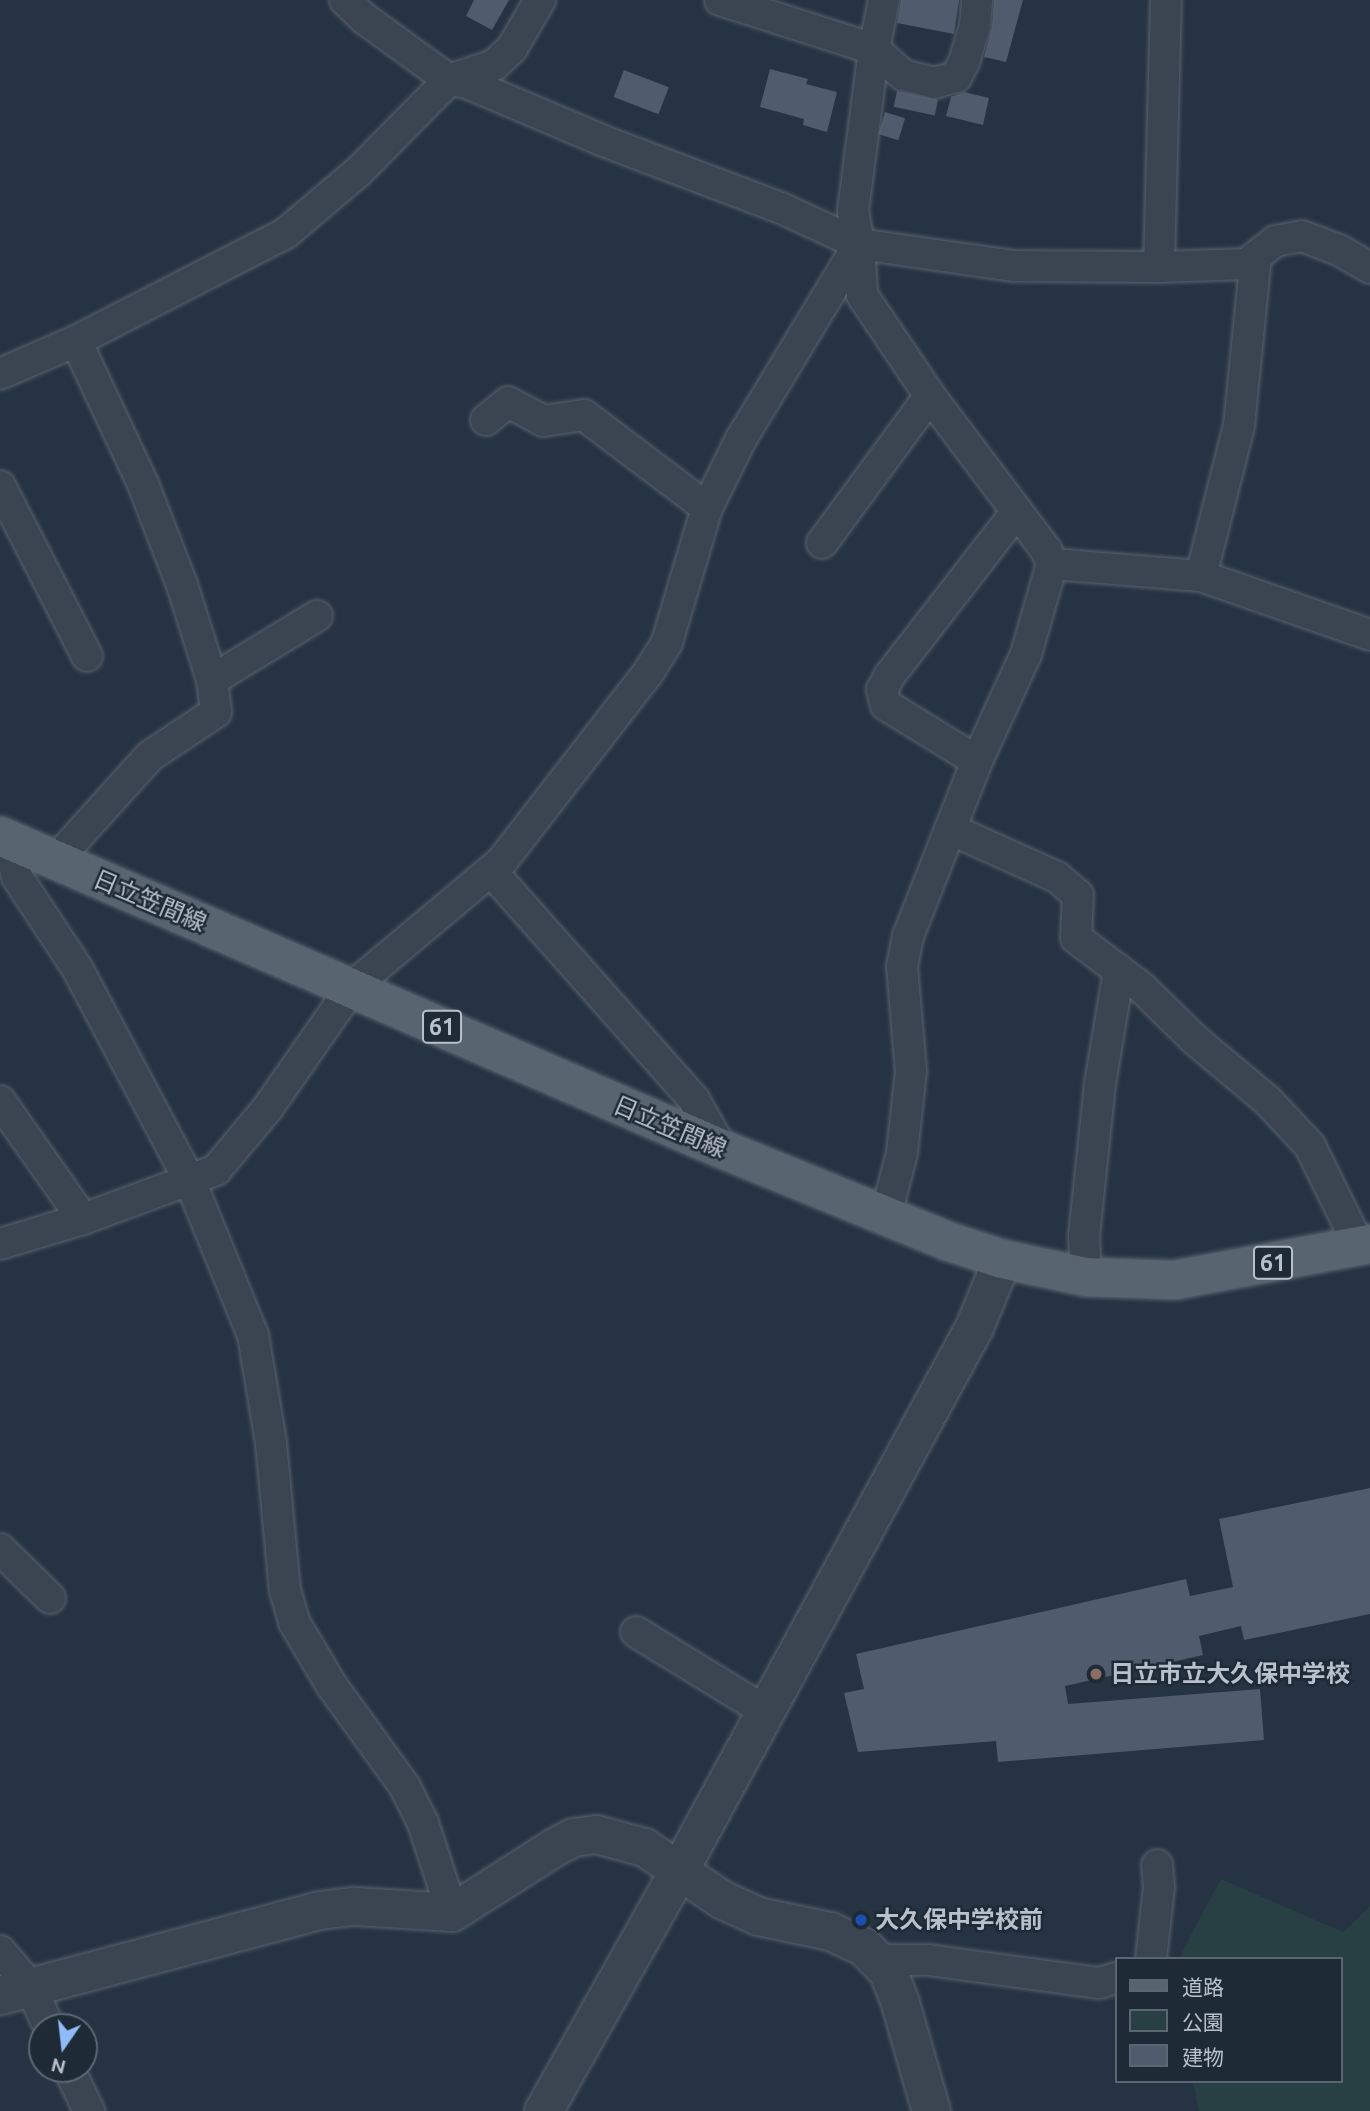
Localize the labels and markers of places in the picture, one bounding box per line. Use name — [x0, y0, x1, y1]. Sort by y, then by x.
place label: 日立市立大久保中学校 — [1110, 1660, 1350, 1688]
marker: 日立市立大久保中学校 — [1088, 1666, 1104, 1682]
place label: 大久保中学校前 — [875, 1906, 1043, 1934]
marker: 大久保中学校前 — [853, 1912, 869, 1928]

